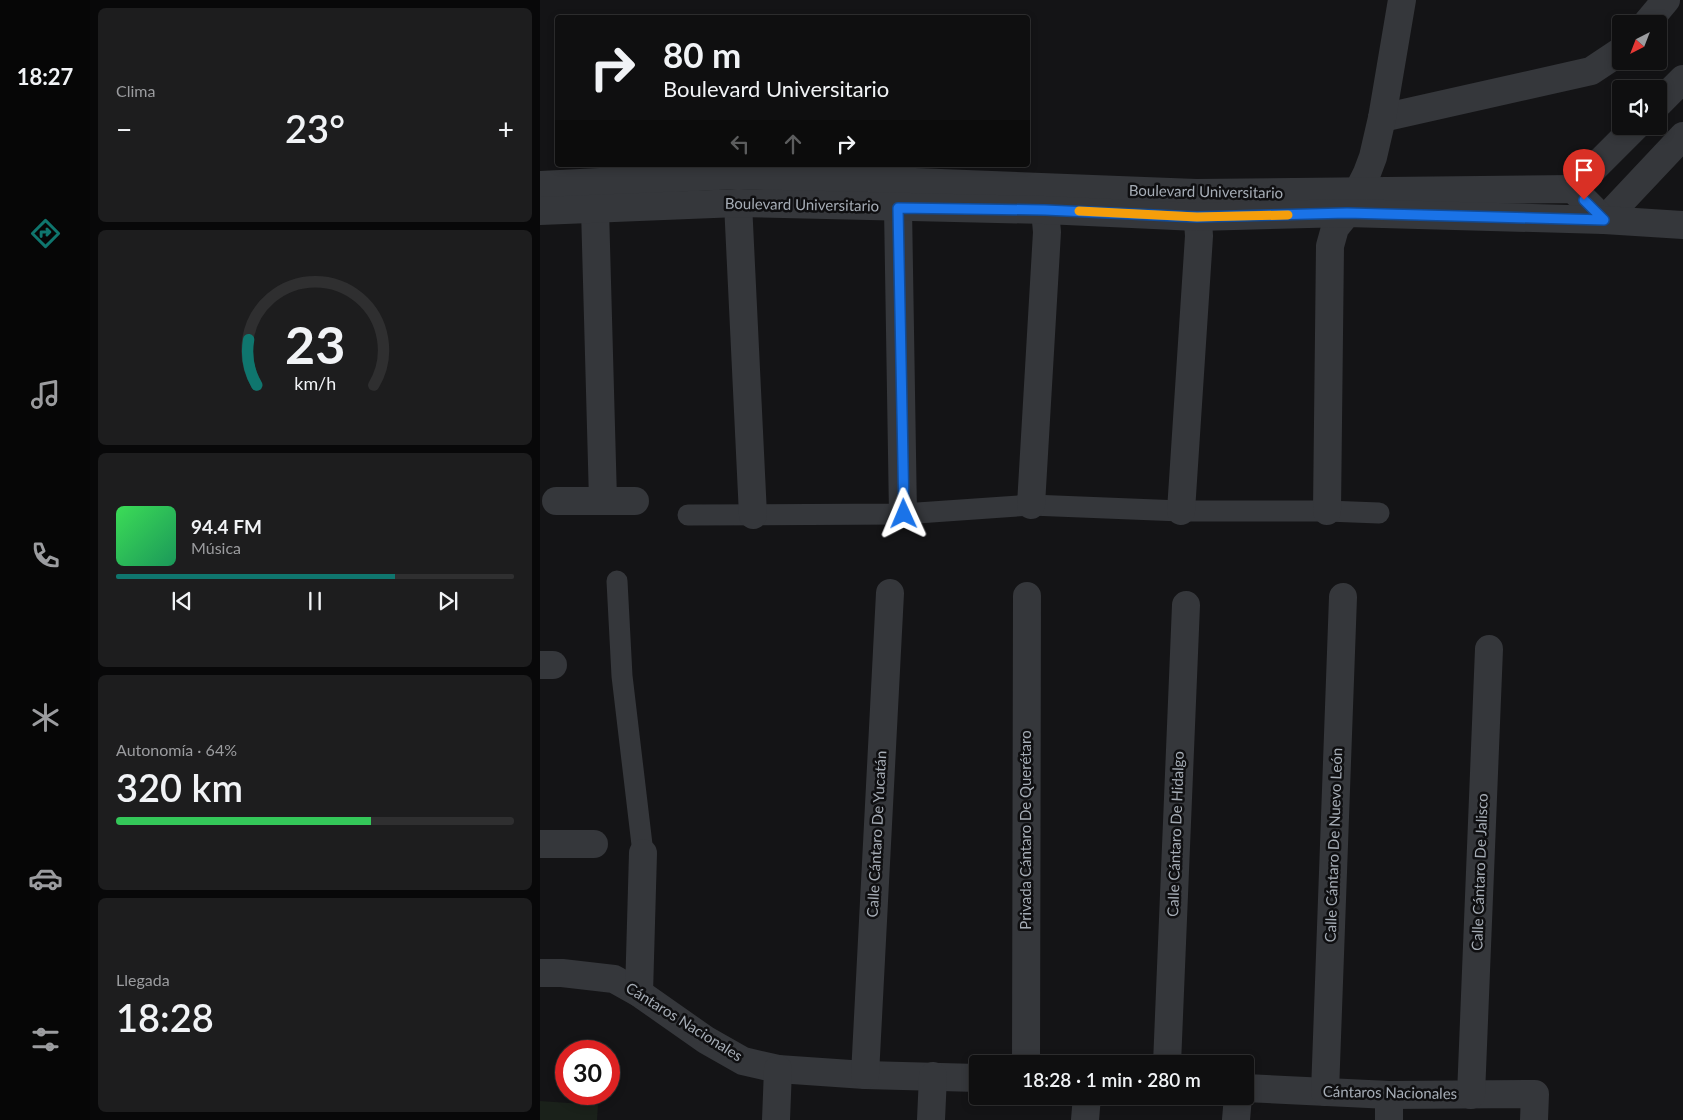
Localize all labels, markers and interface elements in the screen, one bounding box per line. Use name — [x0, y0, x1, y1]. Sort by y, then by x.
north arrow — [1612, 15, 1668, 70]
map controls — [1612, 15, 1667, 135]
text: 80 m — [663, 33, 741, 75]
icon: right — [580, 35, 645, 100]
text: 18:27 — [17, 63, 73, 90]
text: Boulevard Universitario — [663, 75, 889, 102]
button: sound — [1612, 80, 1667, 135]
text: Clima — [116, 81, 155, 100]
text: 23° — [285, 105, 345, 151]
text: − — [116, 112, 132, 146]
text: + — [498, 112, 514, 146]
icon: left — [726, 130, 754, 158]
icon: ahead — [779, 130, 807, 158]
icon: right — [832, 130, 860, 158]
pin — [1563, 149, 1605, 200]
icon: arrive — [1570, 156, 1598, 184]
street label: Boulevard Universitario — [1129, 181, 1283, 201]
street label: Boulevard Universitario — [725, 194, 879, 214]
icon: directions — [28, 216, 63, 251]
text: 23 — [285, 313, 345, 375]
text: km/h — [294, 372, 336, 394]
icon: music — [28, 377, 63, 412]
position arrow — [877, 487, 929, 539]
text: 94.4 FM — [191, 515, 262, 538]
icon: phone — [28, 538, 63, 573]
text: Música — [191, 538, 241, 557]
icon: previous — [168, 587, 196, 615]
icon: pause — [301, 587, 329, 615]
icon: next — [434, 587, 462, 615]
icon: climate — [28, 700, 63, 735]
street label: Privada Cántaro De Querétaro — [1016, 730, 1034, 930]
text: Autonomía · 64% — [116, 740, 237, 759]
street label: Calle Cántaro De Nuevo León — [1321, 747, 1345, 943]
street label: Calle Cántaro De Yucatán — [863, 750, 889, 918]
street label: Calle Cántaro De Hidalgo — [1163, 751, 1187, 917]
text: 320 km — [116, 764, 243, 810]
street label: Calle Cántaro De Jalisco — [1467, 793, 1491, 951]
icon: car — [28, 861, 63, 896]
text: Llegada — [116, 970, 170, 989]
street label: Cántaros Nacionales — [623, 978, 746, 1064]
text: 18:28 — [116, 994, 214, 1040]
icon: filters — [28, 1022, 63, 1057]
speed limit sign: 30 — [555, 1040, 620, 1105]
text: 18:28 · 1 min · 280 m — [1022, 1068, 1201, 1091]
street label: Cántaros Nacionales — [1323, 1082, 1457, 1102]

